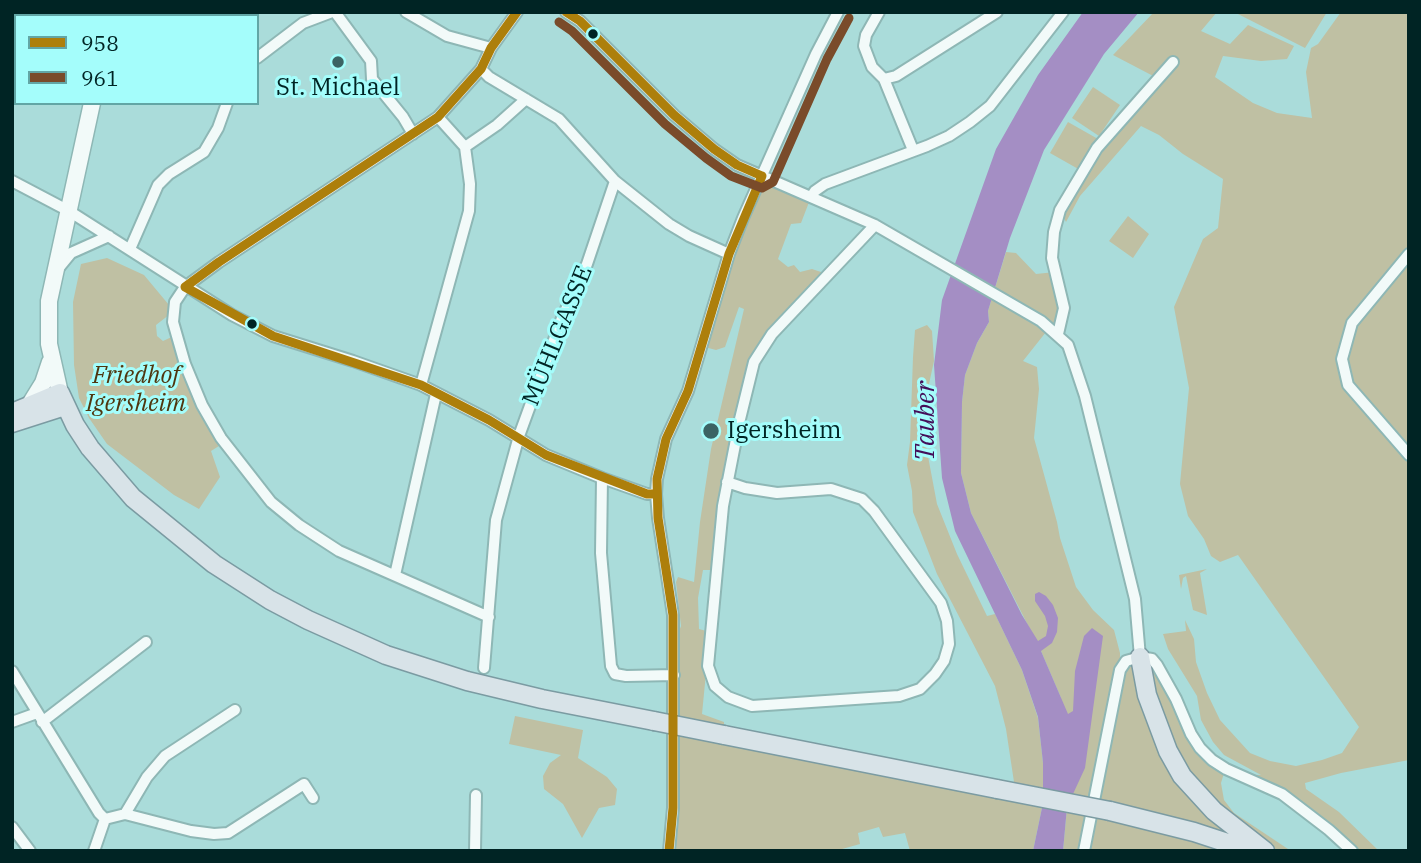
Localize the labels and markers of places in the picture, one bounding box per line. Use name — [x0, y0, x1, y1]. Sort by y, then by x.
unlabelled marker — [586, 27, 600, 41]
marker: St. Michael — [330, 54, 346, 70]
place label: St. Michael — [276, 74, 400, 102]
unlabelled marker — [245, 317, 259, 331]
place label: Igersheim — [727, 417, 842, 445]
marker: Igersheim — [701, 421, 721, 441]

